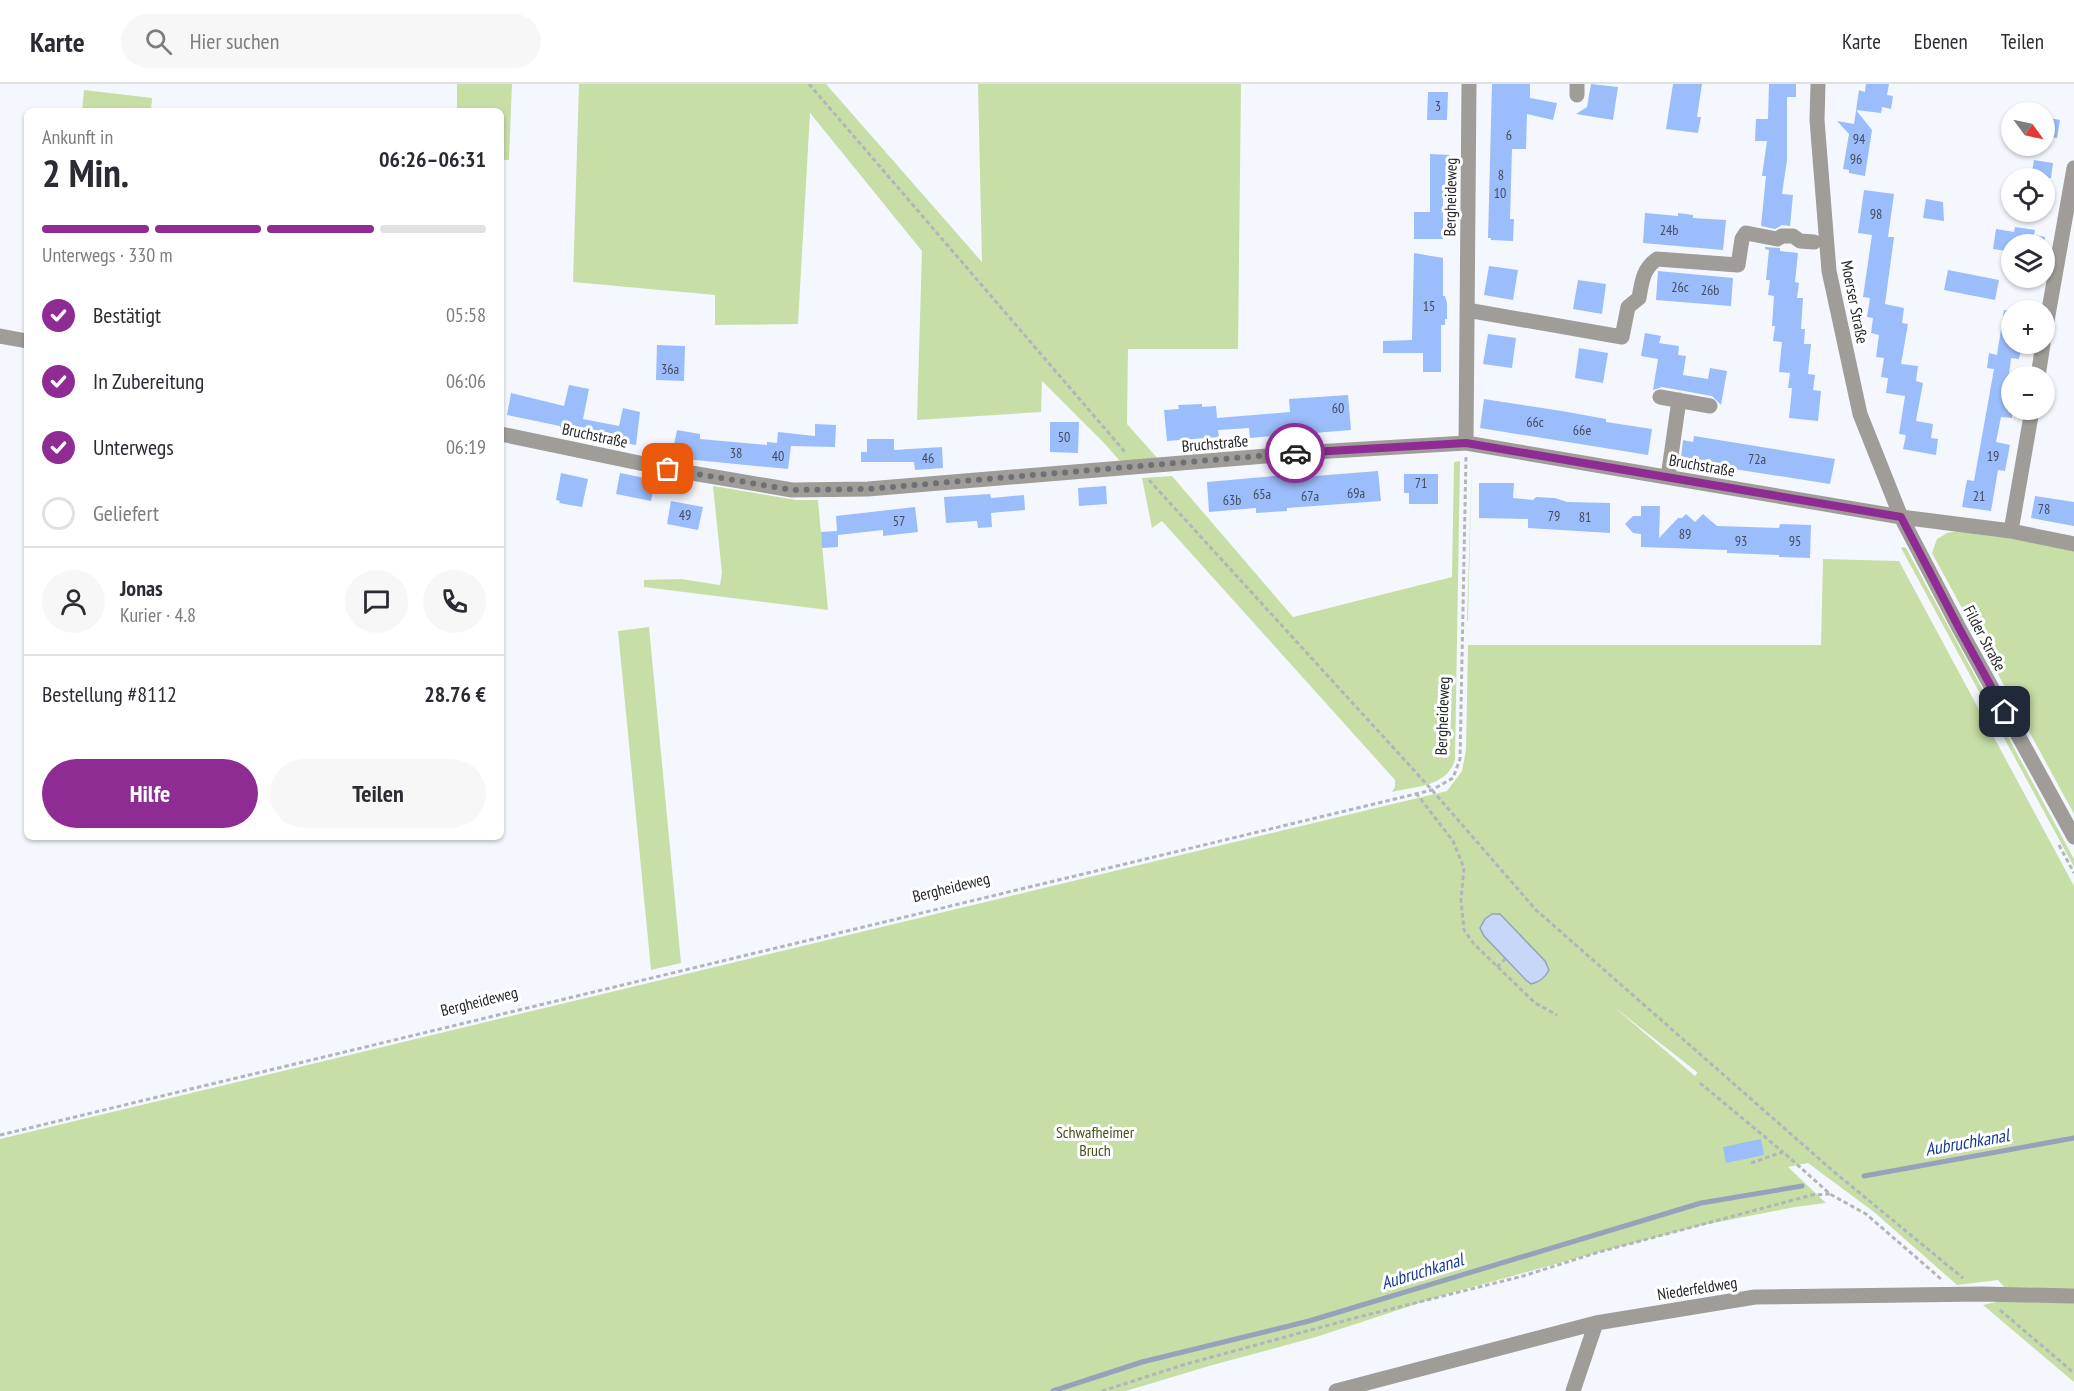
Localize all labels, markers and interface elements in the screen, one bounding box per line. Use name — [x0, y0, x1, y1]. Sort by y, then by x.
search box — [121, 14, 541, 68]
text: Karte — [30, 23, 85, 60]
icon: search — [142, 25, 175, 58]
text: Hier suchen — [190, 27, 279, 55]
text: Karte — [1842, 28, 1881, 55]
text: Ebenen — [1914, 28, 1968, 55]
text: Teilen — [2001, 28, 2044, 55]
house number: 3 — [1435, 97, 1441, 115]
north arrow — [2001, 102, 2055, 156]
map controls — [2001, 102, 2055, 420]
text: Ankunft in — [42, 124, 113, 150]
house number: 6 — [1506, 126, 1512, 144]
house number: 94 — [1853, 130, 1866, 148]
text: 06:26–06:31 — [379, 145, 486, 173]
text: 2 Min. — [42, 147, 129, 198]
house number: 96 — [1850, 150, 1862, 168]
street label: Bergheideweg — [1439, 158, 1461, 236]
house number: 8 — [1498, 166, 1504, 184]
button: locate — [2001, 168, 2055, 222]
house number: 10 — [1494, 184, 1506, 202]
house number: 98 — [1870, 205, 1882, 223]
house number: 24b — [1660, 221, 1678, 239]
button: layers — [2001, 234, 2055, 288]
text: Unterwegs · 330 m — [42, 242, 172, 268]
street label: Moerser Straße — [1837, 259, 1873, 345]
house number: 26c — [1671, 278, 1689, 296]
house number: 26b — [1701, 281, 1719, 299]
house number: 15 — [1423, 297, 1435, 315]
icon: check — [42, 299, 75, 332]
button: + — [2001, 300, 2055, 354]
text: Bestätigt — [93, 301, 161, 329]
text: 05:58 — [446, 302, 486, 328]
house number: 36a — [661, 360, 679, 378]
icon: check — [42, 365, 75, 398]
button: − — [2001, 366, 2055, 420]
text: In Zubereitung — [93, 367, 204, 395]
text: 06:06 — [446, 368, 486, 394]
house number: 60 — [1332, 399, 1344, 417]
house number: 66c — [1526, 413, 1544, 431]
street label: Bruchstraße — [560, 418, 630, 452]
house number: 66e — [1573, 421, 1591, 439]
courier — [1265, 423, 1325, 483]
house number: 50 — [1058, 428, 1070, 446]
street label: Bruchstraße — [1181, 430, 1249, 456]
icon: check — [42, 431, 75, 464]
text: Unterwegs — [93, 433, 174, 461]
text: 06:19 — [446, 434, 486, 460]
icon: car — [1279, 437, 1312, 470]
pin — [642, 443, 693, 494]
house number: 38 — [730, 444, 742, 462]
house number: 40 — [772, 447, 784, 465]
house number: 19 — [1987, 447, 1999, 465]
house number: 46 — [922, 449, 934, 467]
street label: Bruchstraße — [1667, 449, 1737, 481]
house number: 72a — [1748, 450, 1766, 468]
icon: bag — [651, 452, 684, 485]
house number: 71 — [1415, 474, 1427, 492]
house number: 69a — [1347, 484, 1365, 502]
house number: 65a — [1253, 485, 1271, 503]
house number: 67a — [1301, 487, 1319, 505]
house number: 21 — [1973, 487, 1985, 505]
house number: 63b — [1223, 491, 1241, 509]
text: Geliefert — [93, 499, 159, 527]
house number: 78 — [2038, 500, 2050, 518]
house number: 49 — [679, 506, 691, 524]
house number: 79 — [1548, 507, 1560, 525]
house number: 81 — [1579, 508, 1591, 526]
house number: 57 — [893, 512, 905, 530]
house number: 89 — [1679, 525, 1691, 543]
house number: 93 — [1735, 532, 1747, 550]
house number: 95 — [1789, 532, 1801, 550]
button: person — [42, 570, 105, 633]
button: chat — [345, 570, 408, 633]
button: phone — [423, 570, 486, 633]
text: Jonas — [120, 574, 163, 602]
text: Kurier · 4.8 — [120, 602, 196, 628]
street label: Filder Straße — [1959, 602, 2011, 674]
street label: Bergheideweg — [1431, 676, 1453, 756]
text: Bestellung #8112 — [42, 680, 177, 708]
text: 28.76 € — [424, 680, 486, 708]
pin — [1979, 686, 2030, 737]
icon: home — [1988, 695, 2021, 728]
button: Hilfe — [42, 759, 258, 828]
button: Teilen — [270, 759, 486, 828]
street label: Bergheideweg — [910, 868, 992, 906]
street label: Bergheideweg — [438, 982, 520, 1020]
park label: Schwafheimer Bruch — [1056, 1122, 1135, 1160]
water label: Aubruchkanal — [1923, 1123, 2012, 1161]
water label: Aubruchkanal — [1378, 1247, 1468, 1294]
street label: Niederfeldweg — [1656, 1272, 1738, 1304]

